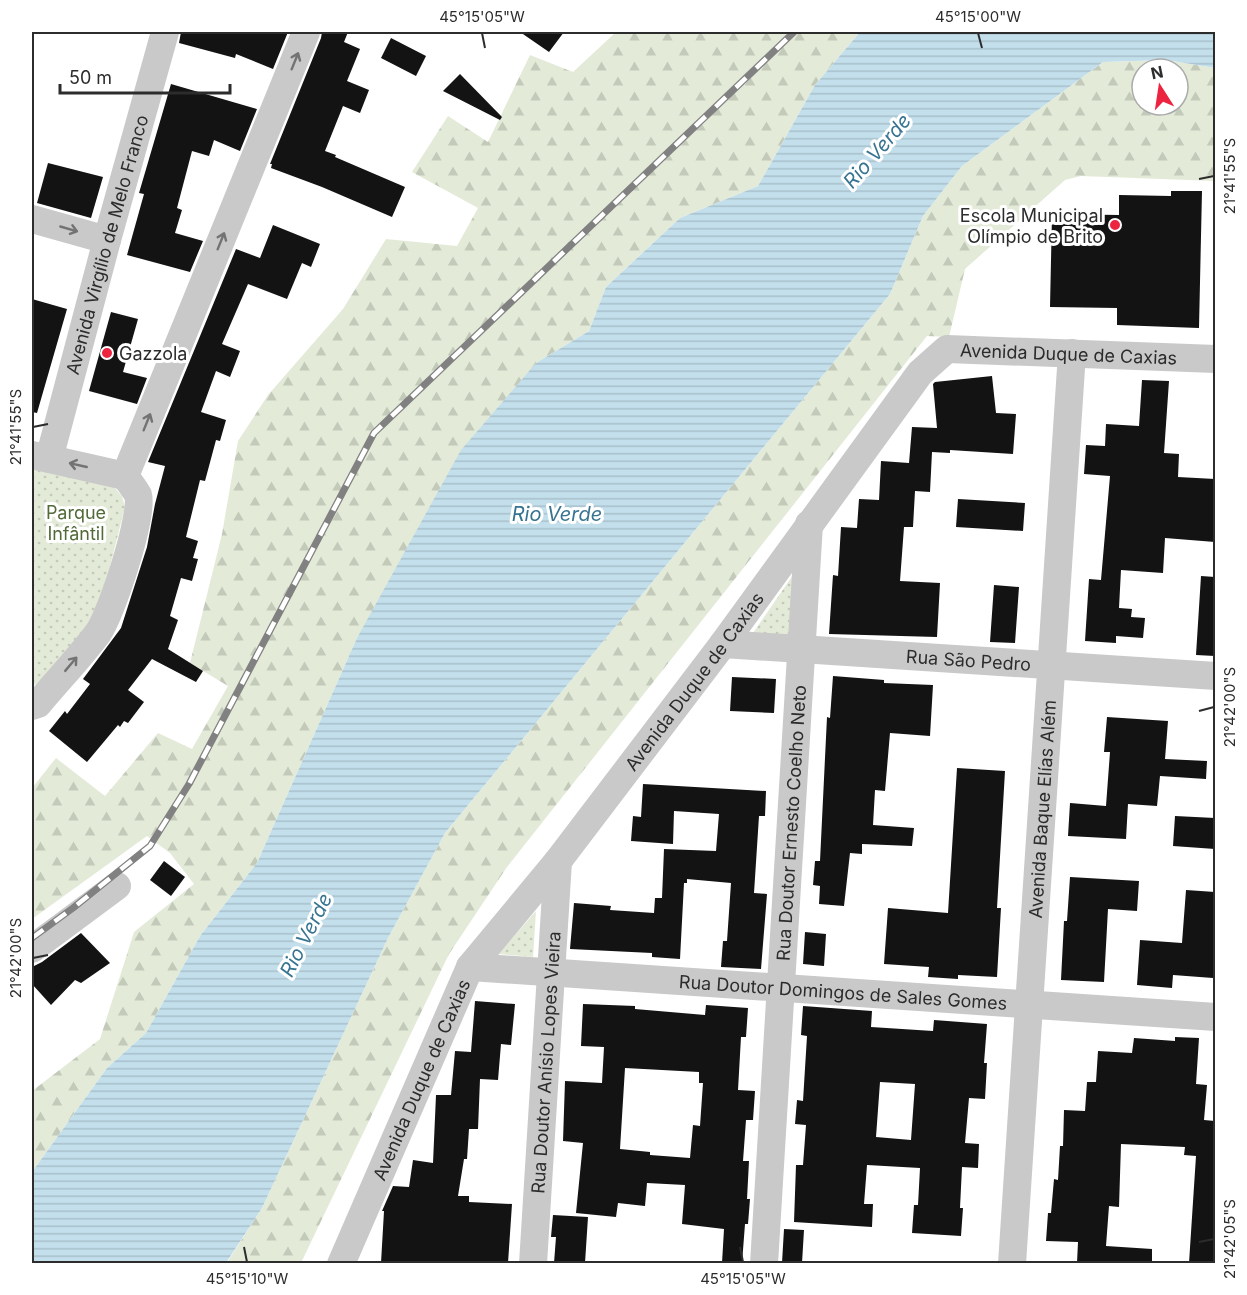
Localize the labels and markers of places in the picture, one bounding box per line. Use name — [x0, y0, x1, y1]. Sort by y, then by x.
place label: Escola Municipal Olímpio de Brito — [960, 205, 1103, 247]
marker: Escola Municipal Olímpio de Brito — [1108, 218, 1122, 232]
place label: Gazzola — [119, 343, 187, 364]
marker: Gazzola — [100, 346, 114, 360]

